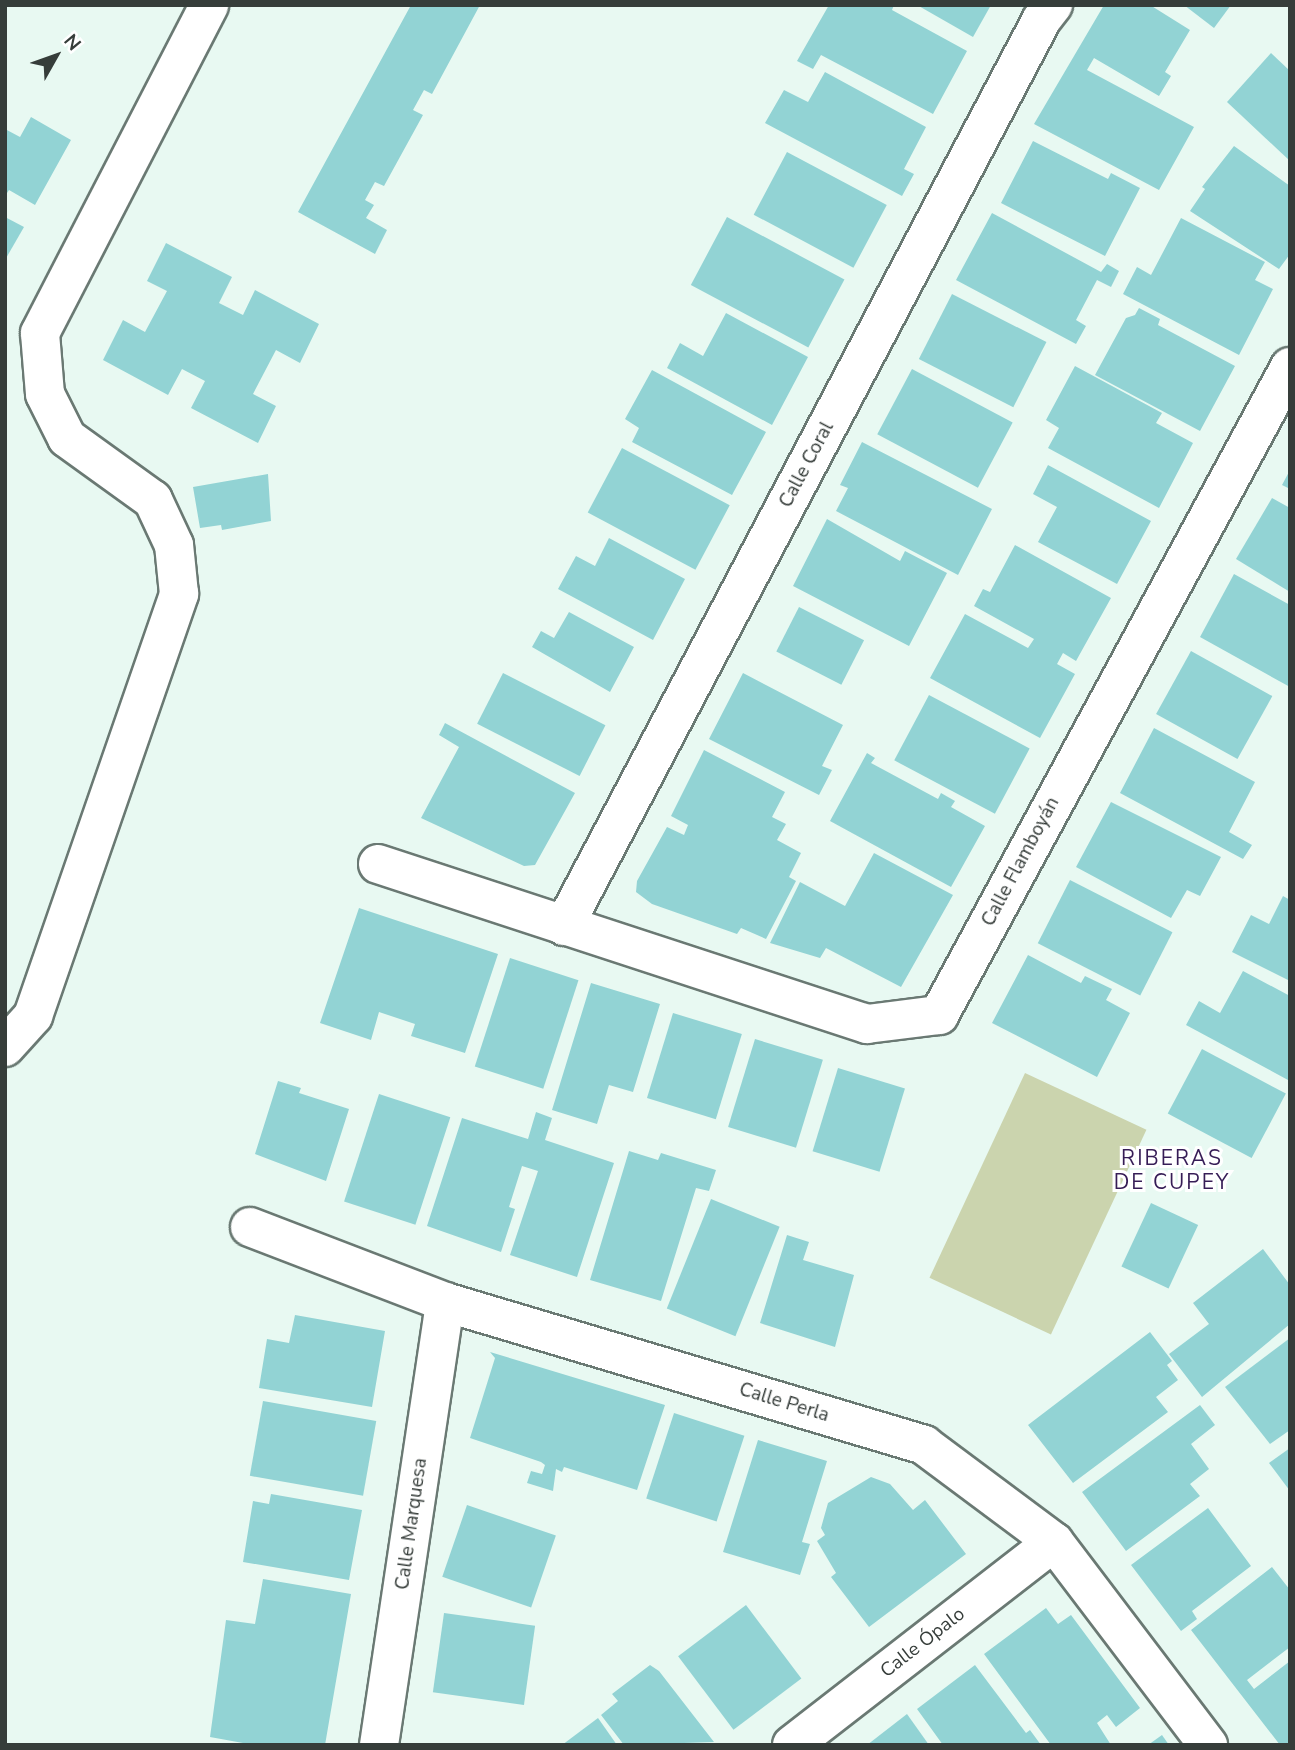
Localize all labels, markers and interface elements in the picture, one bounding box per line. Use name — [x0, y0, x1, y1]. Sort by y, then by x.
north arrow — [21, 21, 91, 91]
text: N — [58, 29, 87, 56]
street label: Calle Coral — [775, 418, 839, 512]
street label: Calle Flamboyán — [977, 794, 1065, 930]
district label: RIBERAS DE CUPEY — [1115, 1145, 1229, 1195]
street label: Calle Perla — [736, 1379, 832, 1427]
street label: Calle Marquesa — [391, 1457, 433, 1591]
street label: Calle Ópalo — [876, 1603, 970, 1683]

